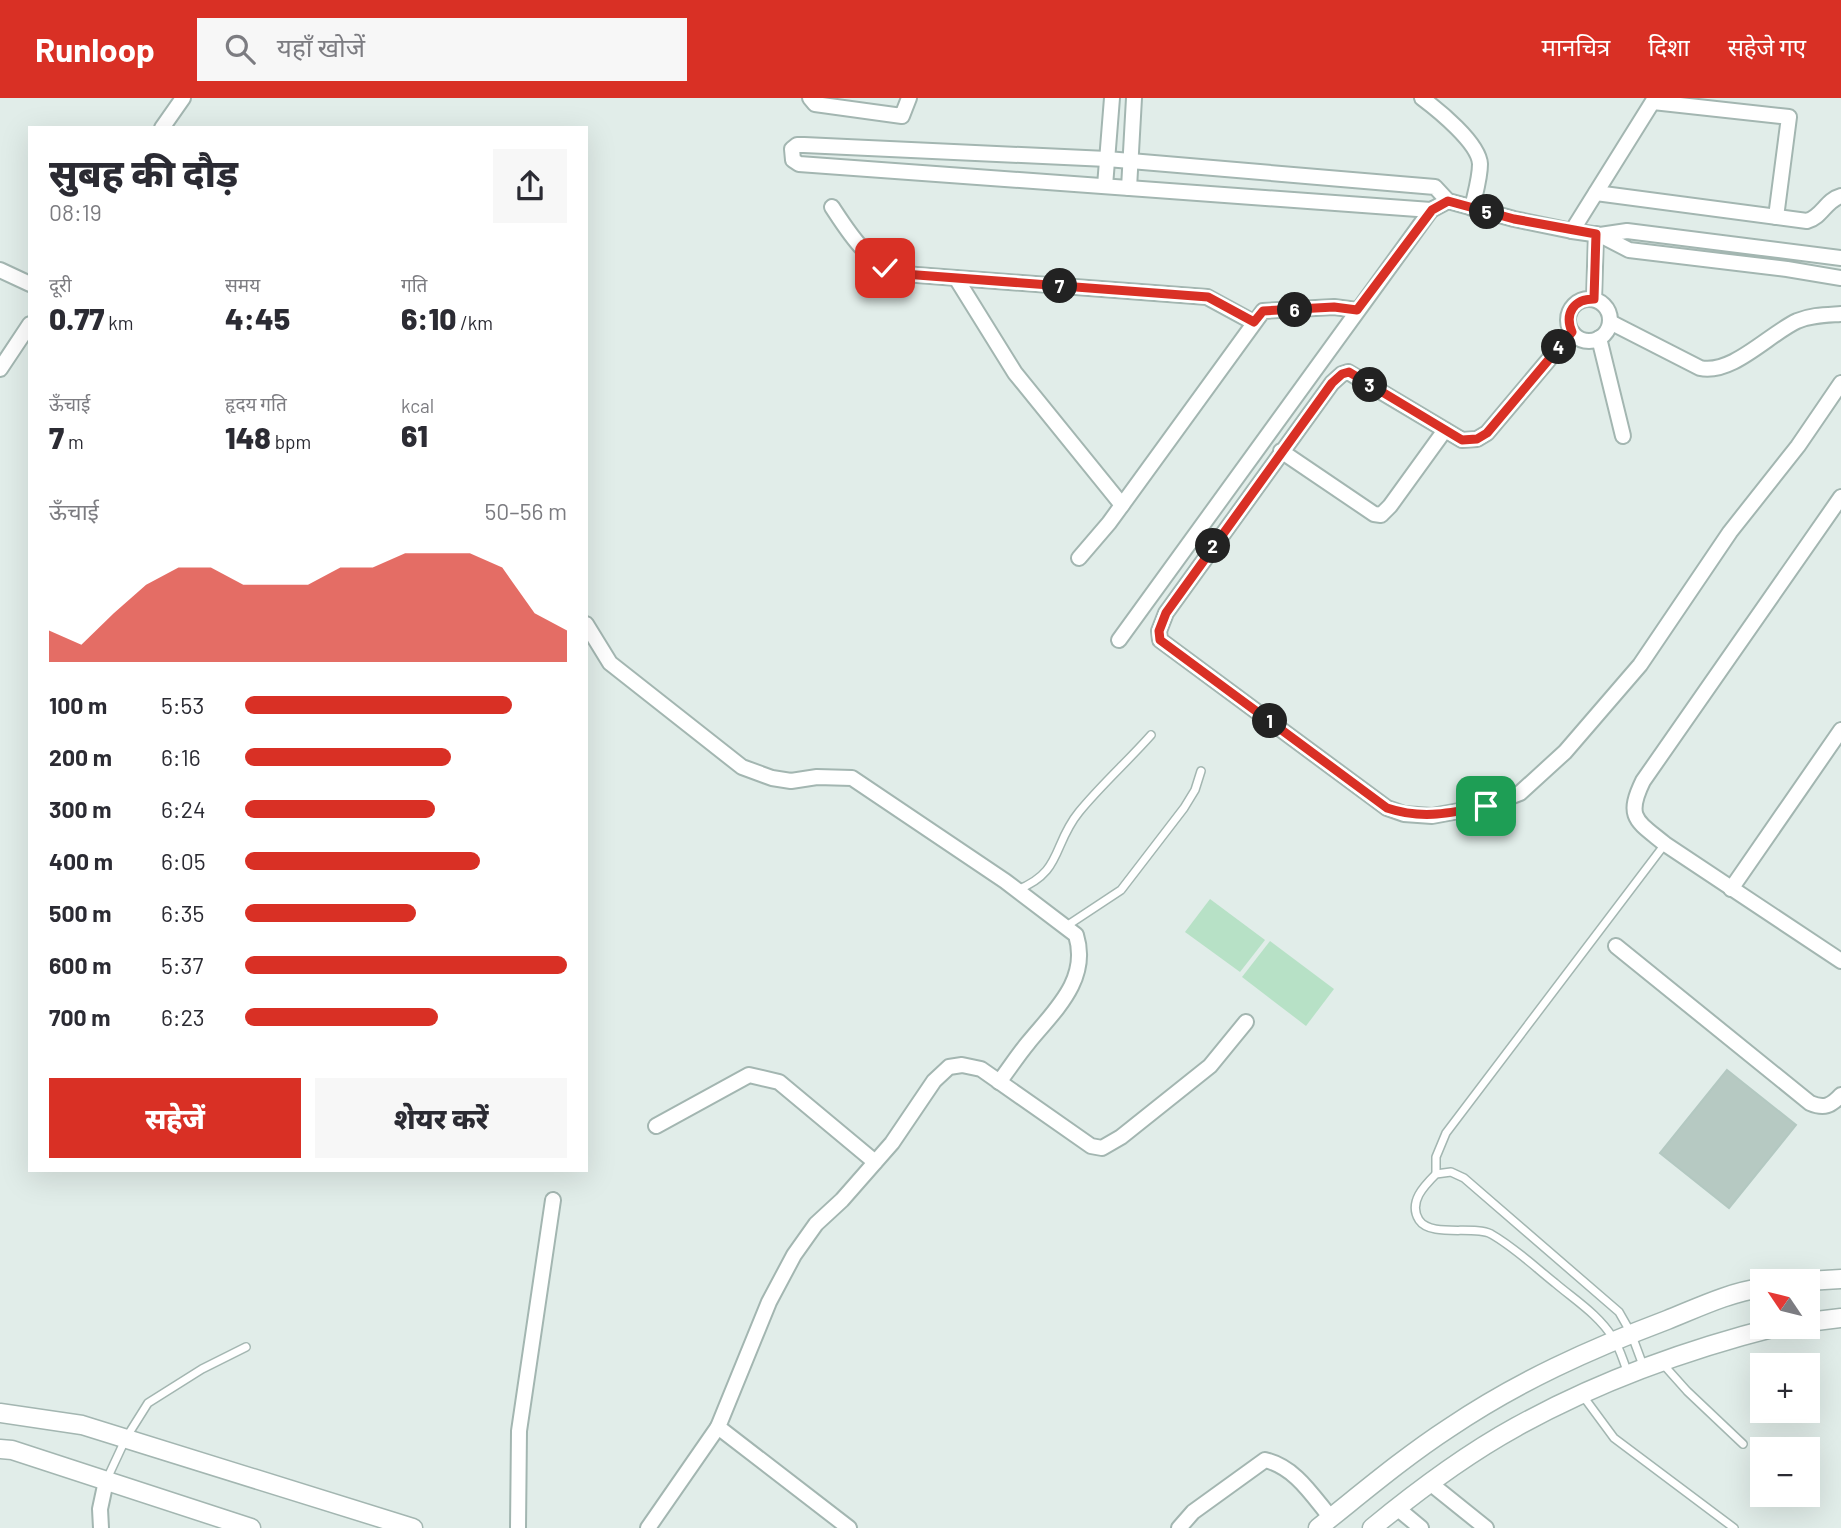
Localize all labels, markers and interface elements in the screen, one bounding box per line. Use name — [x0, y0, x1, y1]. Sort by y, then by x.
search box — [197, 18, 687, 81]
text: Runloop — [35, 29, 155, 69]
icon: search — [221, 30, 259, 68]
text: यहाँ खोजें — [277, 31, 365, 62]
text: मानचित्र — [1542, 32, 1610, 61]
text: दिशा — [1648, 32, 1690, 61]
text: सहेजे गए — [1728, 32, 1806, 61]
text: सुबह की दौड़ — [49, 149, 238, 195]
button: share — [493, 149, 567, 223]
pin: 5 — [1470, 194, 1504, 230]
text: 08:19 — [49, 198, 102, 226]
text: 5 — [1481, 200, 1492, 223]
pin — [855, 238, 915, 298]
icon: check — [866, 249, 904, 287]
pin: 7 — [1042, 268, 1078, 304]
text: दूरी — [49, 273, 72, 296]
text: समय — [225, 273, 260, 296]
text: गति — [401, 273, 427, 296]
text: 7 — [1055, 274, 1064, 297]
pin: 6 — [1278, 292, 1312, 328]
text: 6 — [1289, 298, 1300, 321]
text: 0.77 — [49, 300, 104, 336]
text: 4:45 — [225, 300, 290, 336]
text: 6:10 — [401, 300, 456, 336]
text: km — [104, 311, 133, 334]
text: /km — [456, 311, 493, 334]
pin: 4 — [1542, 330, 1576, 364]
text: 4 — [1553, 335, 1564, 358]
pin: 3 — [1352, 368, 1388, 402]
text: 3 — [1364, 373, 1375, 396]
text: ऊँचाई — [49, 392, 90, 415]
text: हृदय गति — [225, 392, 287, 415]
text: kcal — [401, 394, 434, 417]
text: 61 — [401, 417, 428, 453]
text: 7 — [49, 419, 64, 455]
text: 148 — [225, 419, 271, 455]
text: m — [64, 430, 84, 453]
text: bpm — [271, 430, 311, 453]
text: ऊँचाई — [49, 497, 99, 525]
text: 50–56 m — [485, 497, 567, 525]
pin: 2 — [1196, 528, 1230, 564]
text: 2 — [1207, 534, 1218, 557]
text: 100 m — [49, 691, 107, 719]
text: 5:53 — [161, 691, 204, 719]
pin: 1 — [1252, 704, 1288, 738]
text: 1 — [1266, 709, 1273, 732]
text: 200 m — [49, 743, 112, 771]
text: 6:16 — [161, 743, 201, 771]
pin — [1456, 776, 1516, 836]
icon: arrive — [1467, 787, 1505, 825]
text: 300 m — [49, 795, 111, 823]
text: 6:24 — [161, 795, 206, 823]
text: 400 m — [49, 847, 113, 875]
text: 6:05 — [161, 847, 205, 875]
text: 500 m — [49, 899, 111, 927]
text: 6:35 — [161, 899, 204, 927]
text: 600 m — [49, 951, 111, 979]
text: 5:37 — [161, 951, 203, 979]
text: 700 m — [49, 1003, 110, 1031]
text: 6:23 — [161, 1003, 205, 1031]
button: सहेजें — [49, 1078, 301, 1158]
button: शेयर करें — [315, 1078, 567, 1158]
north arrow — [1750, 1269, 1820, 1339]
map controls — [1750, 1269, 1820, 1507]
button: + — [1750, 1353, 1820, 1423]
button: − — [1750, 1437, 1820, 1507]

